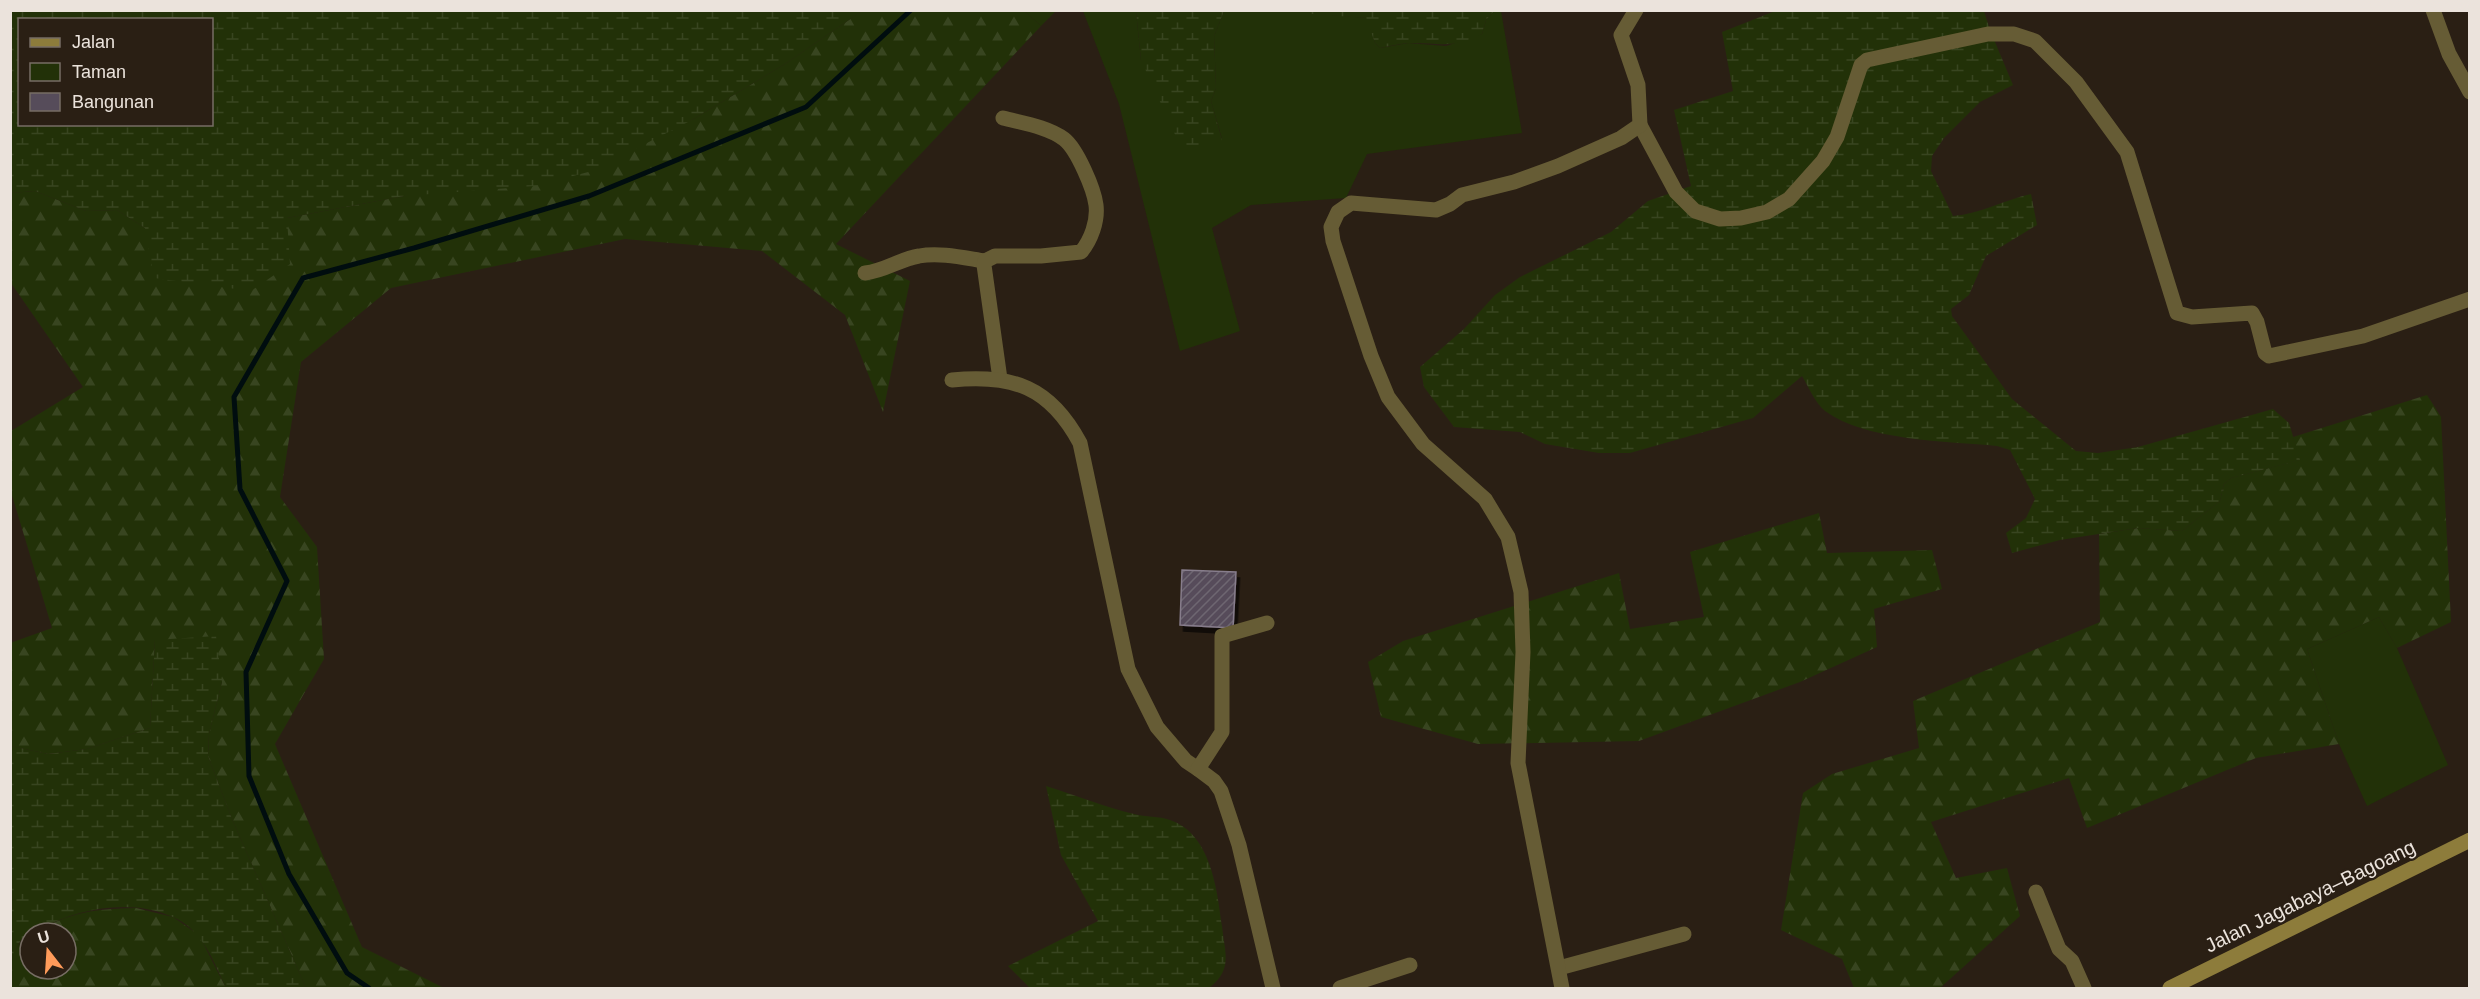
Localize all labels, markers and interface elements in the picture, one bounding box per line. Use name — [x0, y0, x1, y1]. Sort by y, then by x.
legend — [18, 18, 213, 126]
text: Jalan — [72, 32, 115, 52]
text: Taman — [72, 62, 126, 82]
text: Bangunan — [72, 92, 154, 112]
street label: Jalan Jagabaya–Bagoang — [2201, 835, 2419, 957]
north arrow — [18, 921, 78, 981]
text: U — [36, 927, 52, 947]

